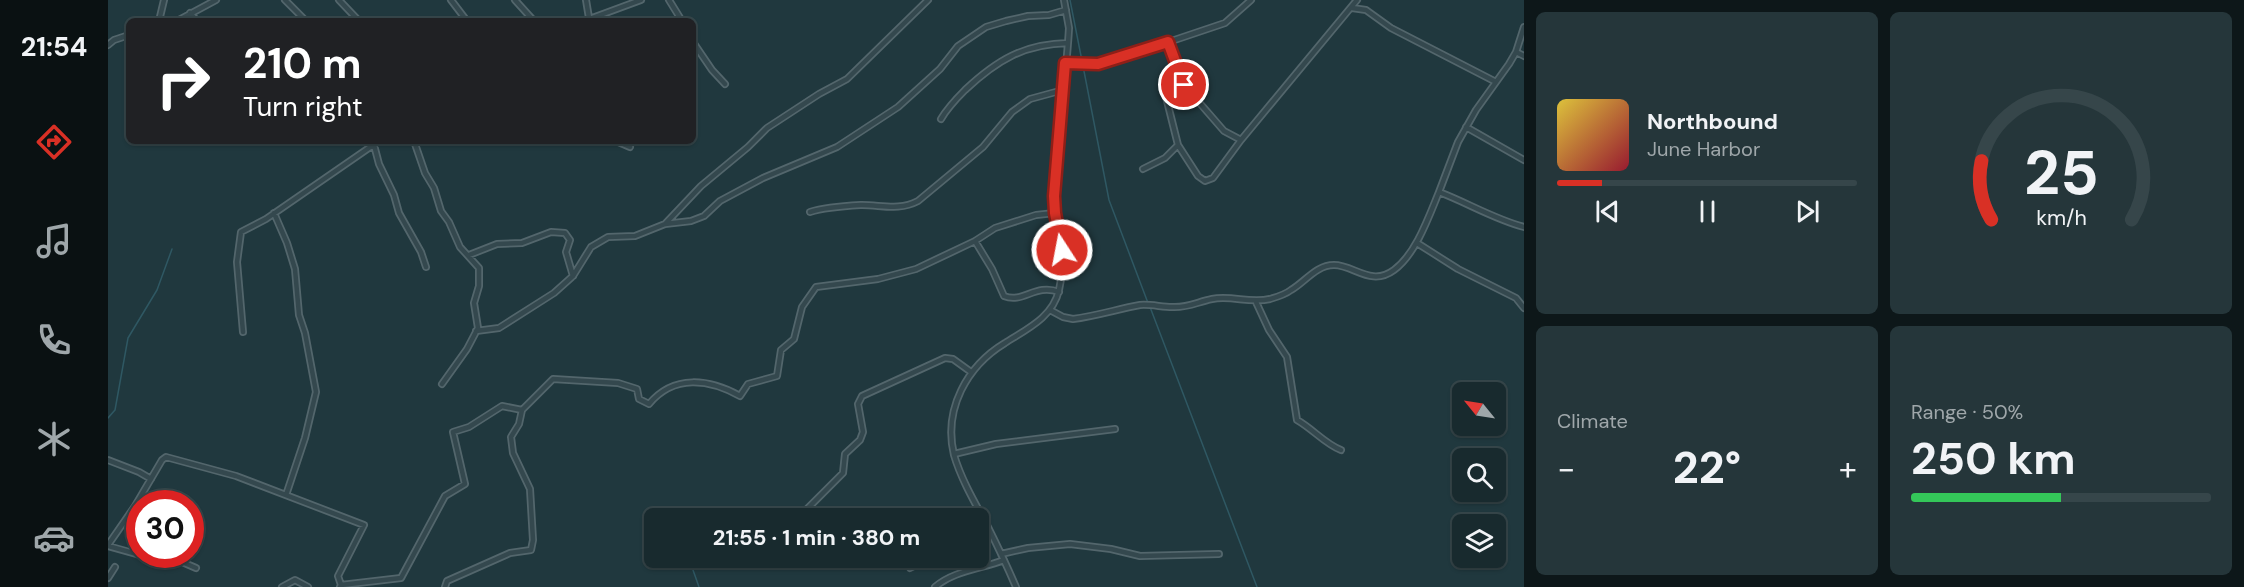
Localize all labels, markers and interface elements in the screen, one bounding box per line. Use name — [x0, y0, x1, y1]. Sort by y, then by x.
text: 21:54 — [21, 29, 87, 64]
text: 210 m — [243, 36, 361, 91]
icon: right — [144, 42, 222, 120]
pin — [1158, 59, 1209, 110]
icon: arrive — [1167, 68, 1200, 101]
text: Turn right — [243, 89, 363, 124]
text: Northbound — [1647, 107, 1778, 136]
icon: directions — [33, 121, 75, 163]
text: 25 — [2024, 132, 2098, 213]
text: June Harbor — [1647, 136, 1760, 162]
icon: previous — [1591, 195, 1624, 228]
icon: pause — [1691, 195, 1724, 228]
icon: next — [1791, 195, 1824, 228]
text: km/h — [2036, 205, 2086, 233]
position arrow — [1030, 218, 1094, 282]
icon: music — [33, 220, 75, 262]
icon: phone — [33, 319, 75, 361]
north arrow — [1452, 382, 1506, 436]
map controls — [1452, 382, 1506, 568]
text: Range · 50% — [1911, 399, 2023, 425]
text: Climate — [1557, 408, 1628, 434]
icon: climate — [33, 418, 75, 460]
text: 250 km — [1911, 429, 2076, 488]
text: 22° — [1673, 438, 1741, 497]
text: − — [1557, 447, 1575, 490]
text: + — [1839, 447, 1857, 490]
button: search — [1452, 448, 1506, 502]
speed limit sign: 30 — [126, 490, 204, 568]
button: layers — [1452, 514, 1506, 568]
icon: car — [33, 517, 75, 559]
text: 21:55 · 1 min · 380 m — [713, 523, 920, 552]

